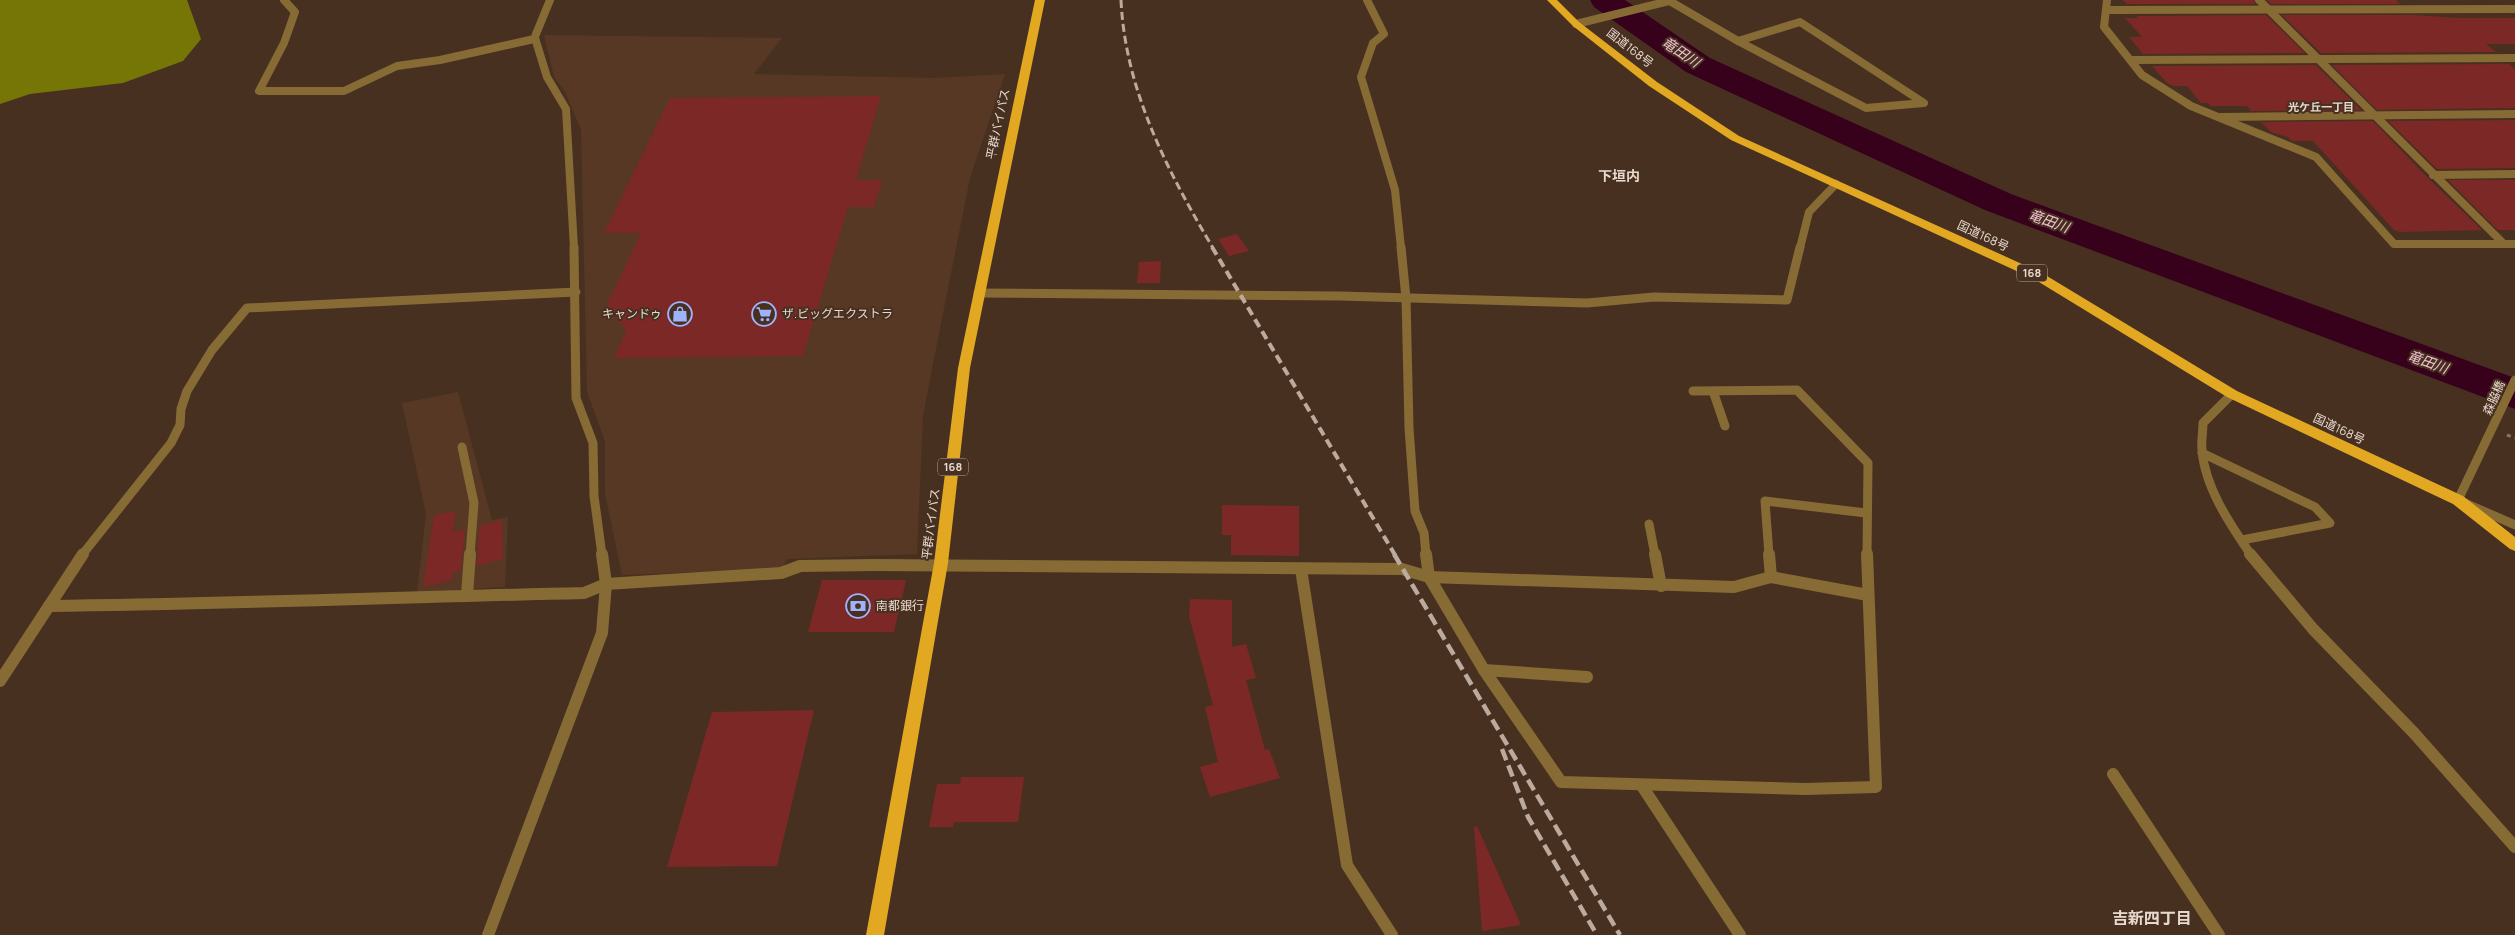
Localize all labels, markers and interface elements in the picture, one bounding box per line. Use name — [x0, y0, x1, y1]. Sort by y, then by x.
street label: 国道168号 — [1603, 24, 1657, 71]
water label: 竜田川 — [1659, 32, 1706, 72]
street label: 平群バイパス — [982, 87, 1013, 161]
district label: 光ケ丘一丁目 — [2288, 99, 2354, 114]
district label: 下垣内 — [1598, 166, 1640, 185]
water label: 竜田川 — [2026, 204, 2074, 237]
street label: 国道168号 — [1955, 216, 2012, 255]
road number: 168 — [2017, 264, 2047, 282]
shop icon: キャンドゥ — [667, 301, 693, 327]
supermarket icon: ザ.ビッグエクストラ — [751, 301, 777, 327]
place label: キャンドゥ — [602, 305, 662, 322]
place label: ザ.ビッグエクストラ — [782, 305, 893, 322]
water label: 竜田川 — [2405, 345, 2453, 378]
street label: 森脇橋 — [2478, 378, 2509, 418]
street label: 国道168号 — [2311, 409, 2368, 448]
road number: 168 — [938, 458, 968, 476]
street label: 平群バイパス — [918, 487, 943, 561]
bank icon: 南都銀行 — [845, 593, 871, 619]
place label: 南都銀行 — [876, 597, 924, 614]
district label: 吉新四丁目 — [2112, 907, 2192, 929]

